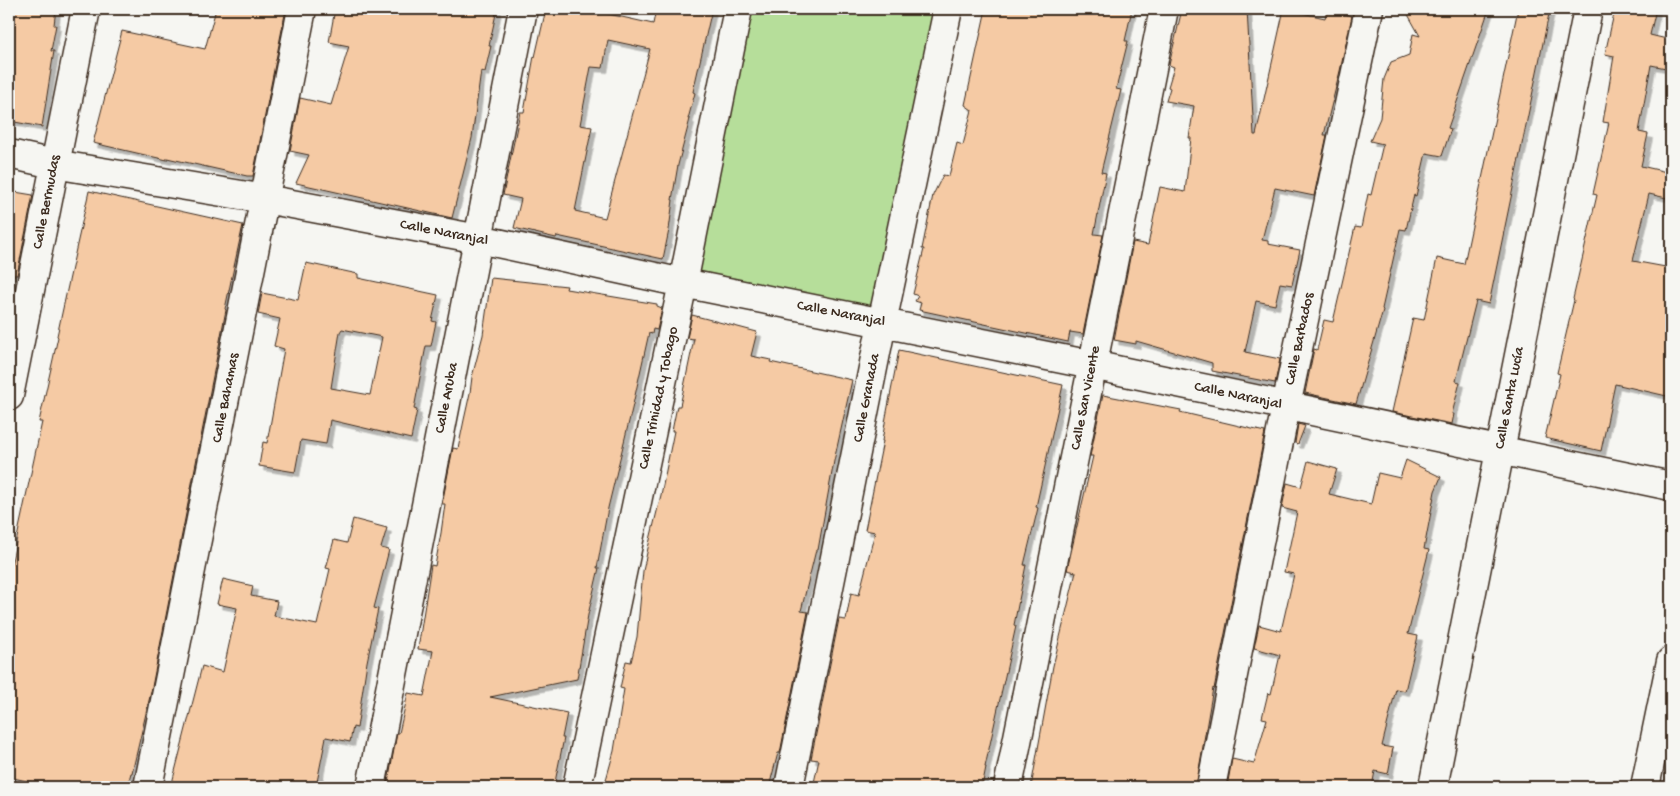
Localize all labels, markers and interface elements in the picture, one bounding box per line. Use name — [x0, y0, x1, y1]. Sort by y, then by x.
street label: Calle Bermudas — [29, 153, 65, 251]
street label: Calle Naranjal — [398, 216, 490, 250]
street label: Calle Barbados — [1281, 291, 1319, 387]
street label: Calle Naranjal — [795, 297, 887, 331]
street label: Calle Trinidad y Tobago — [635, 325, 683, 471]
street label: Calle San Vicente — [1067, 344, 1105, 452]
street label: Calle Santa Lucía — [1491, 345, 1529, 451]
street label: Calle Bahamas — [208, 351, 244, 445]
street label: Calle Granada — [850, 351, 885, 444]
street label: Calle Aruba — [431, 360, 463, 435]
street label: Calle Naranjal — [1192, 378, 1284, 414]

